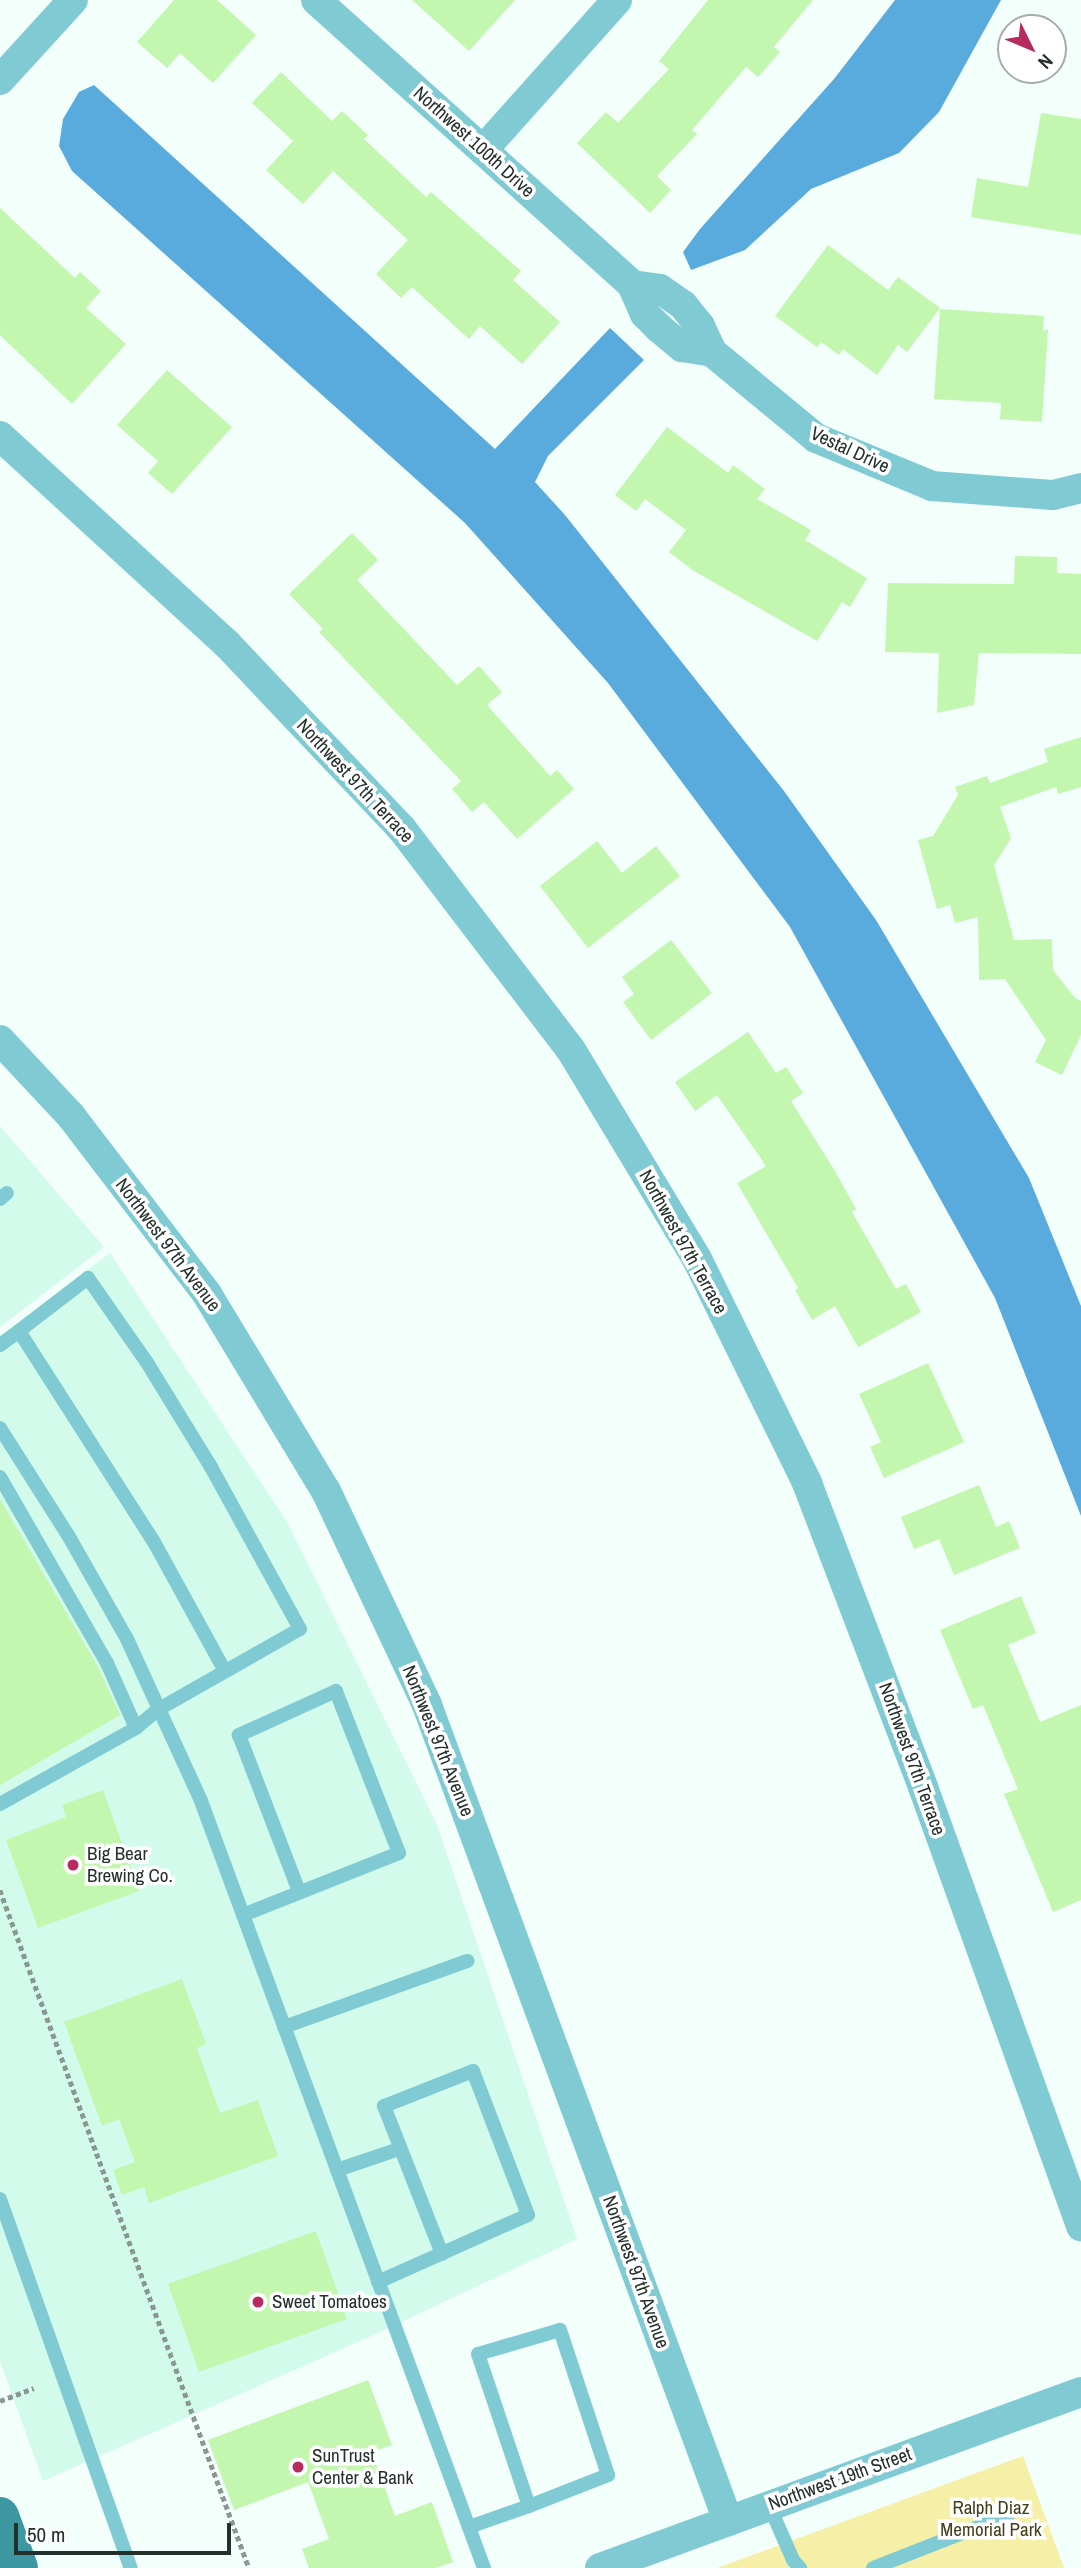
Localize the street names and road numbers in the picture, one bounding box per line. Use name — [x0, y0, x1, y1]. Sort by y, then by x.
street label: Northwest 100th Drive — [409, 82, 539, 202]
street label: Vestal Drive — [807, 422, 893, 478]
street label: Northwest 97th Terrace — [292, 714, 418, 848]
street label: Northwest 97th Terrace — [634, 1166, 732, 1318]
street label: Northwest 97th Avenue — [110, 1174, 226, 1316]
street label: Northwest 97th Avenue — [397, 1662, 479, 1820]
street label: Northwest 97th Terrace — [874, 1679, 950, 1839]
street label: Northwest 97th Avenue — [598, 2192, 674, 2352]
street label: Northwest 19th Street — [765, 2443, 915, 2515]

